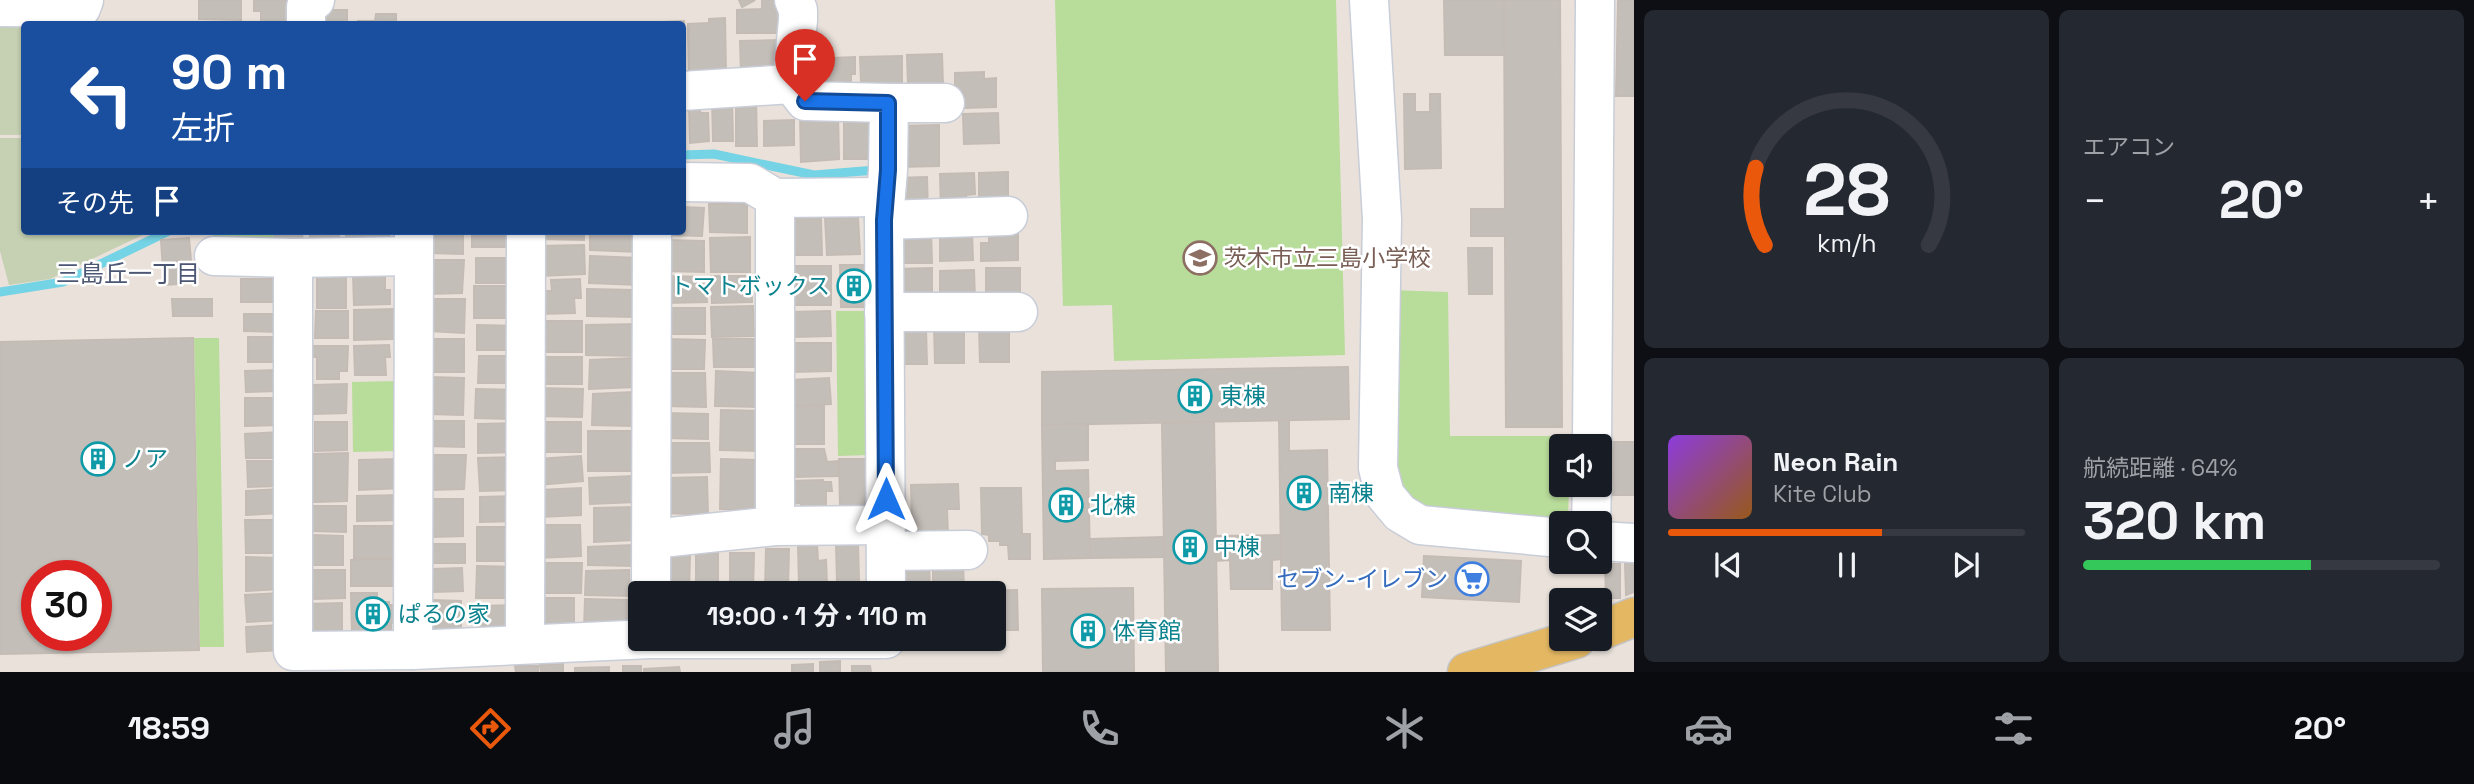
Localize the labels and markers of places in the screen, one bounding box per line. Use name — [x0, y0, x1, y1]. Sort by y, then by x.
pin — [775, 29, 835, 101]
school or university icon: 茨木市立三島小学校 — [1181, 239, 1219, 277]
place label: 茨木市立三島小学校 — [1224, 243, 1431, 273]
building icon: トマトボックス — [835, 267, 873, 305]
place label: トマトボックス — [670, 271, 830, 301]
building icon: 東棟 — [1176, 377, 1214, 415]
place label: 東棟 — [1220, 381, 1266, 411]
building icon: ノア — [79, 440, 117, 478]
place label: ノア — [122, 444, 168, 474]
building icon: 南棟 — [1285, 474, 1323, 512]
place label: 南棟 — [1328, 478, 1374, 508]
building icon: 北棟 — [1047, 486, 1085, 524]
place label: 北棟 — [1090, 490, 1136, 520]
building icon: 中棟 — [1171, 528, 1209, 566]
place label: 中棟 — [1214, 532, 1260, 562]
supermarket icon: セブン-イレブン — [1453, 560, 1491, 598]
place label: セブン-イレブン — [1277, 564, 1448, 594]
building icon: ぱるの家 — [354, 595, 392, 633]
place label: ぱるの家 — [398, 599, 490, 629]
building icon: 体育館 — [1069, 612, 1107, 650]
place label: 体育館 — [1112, 616, 1181, 646]

